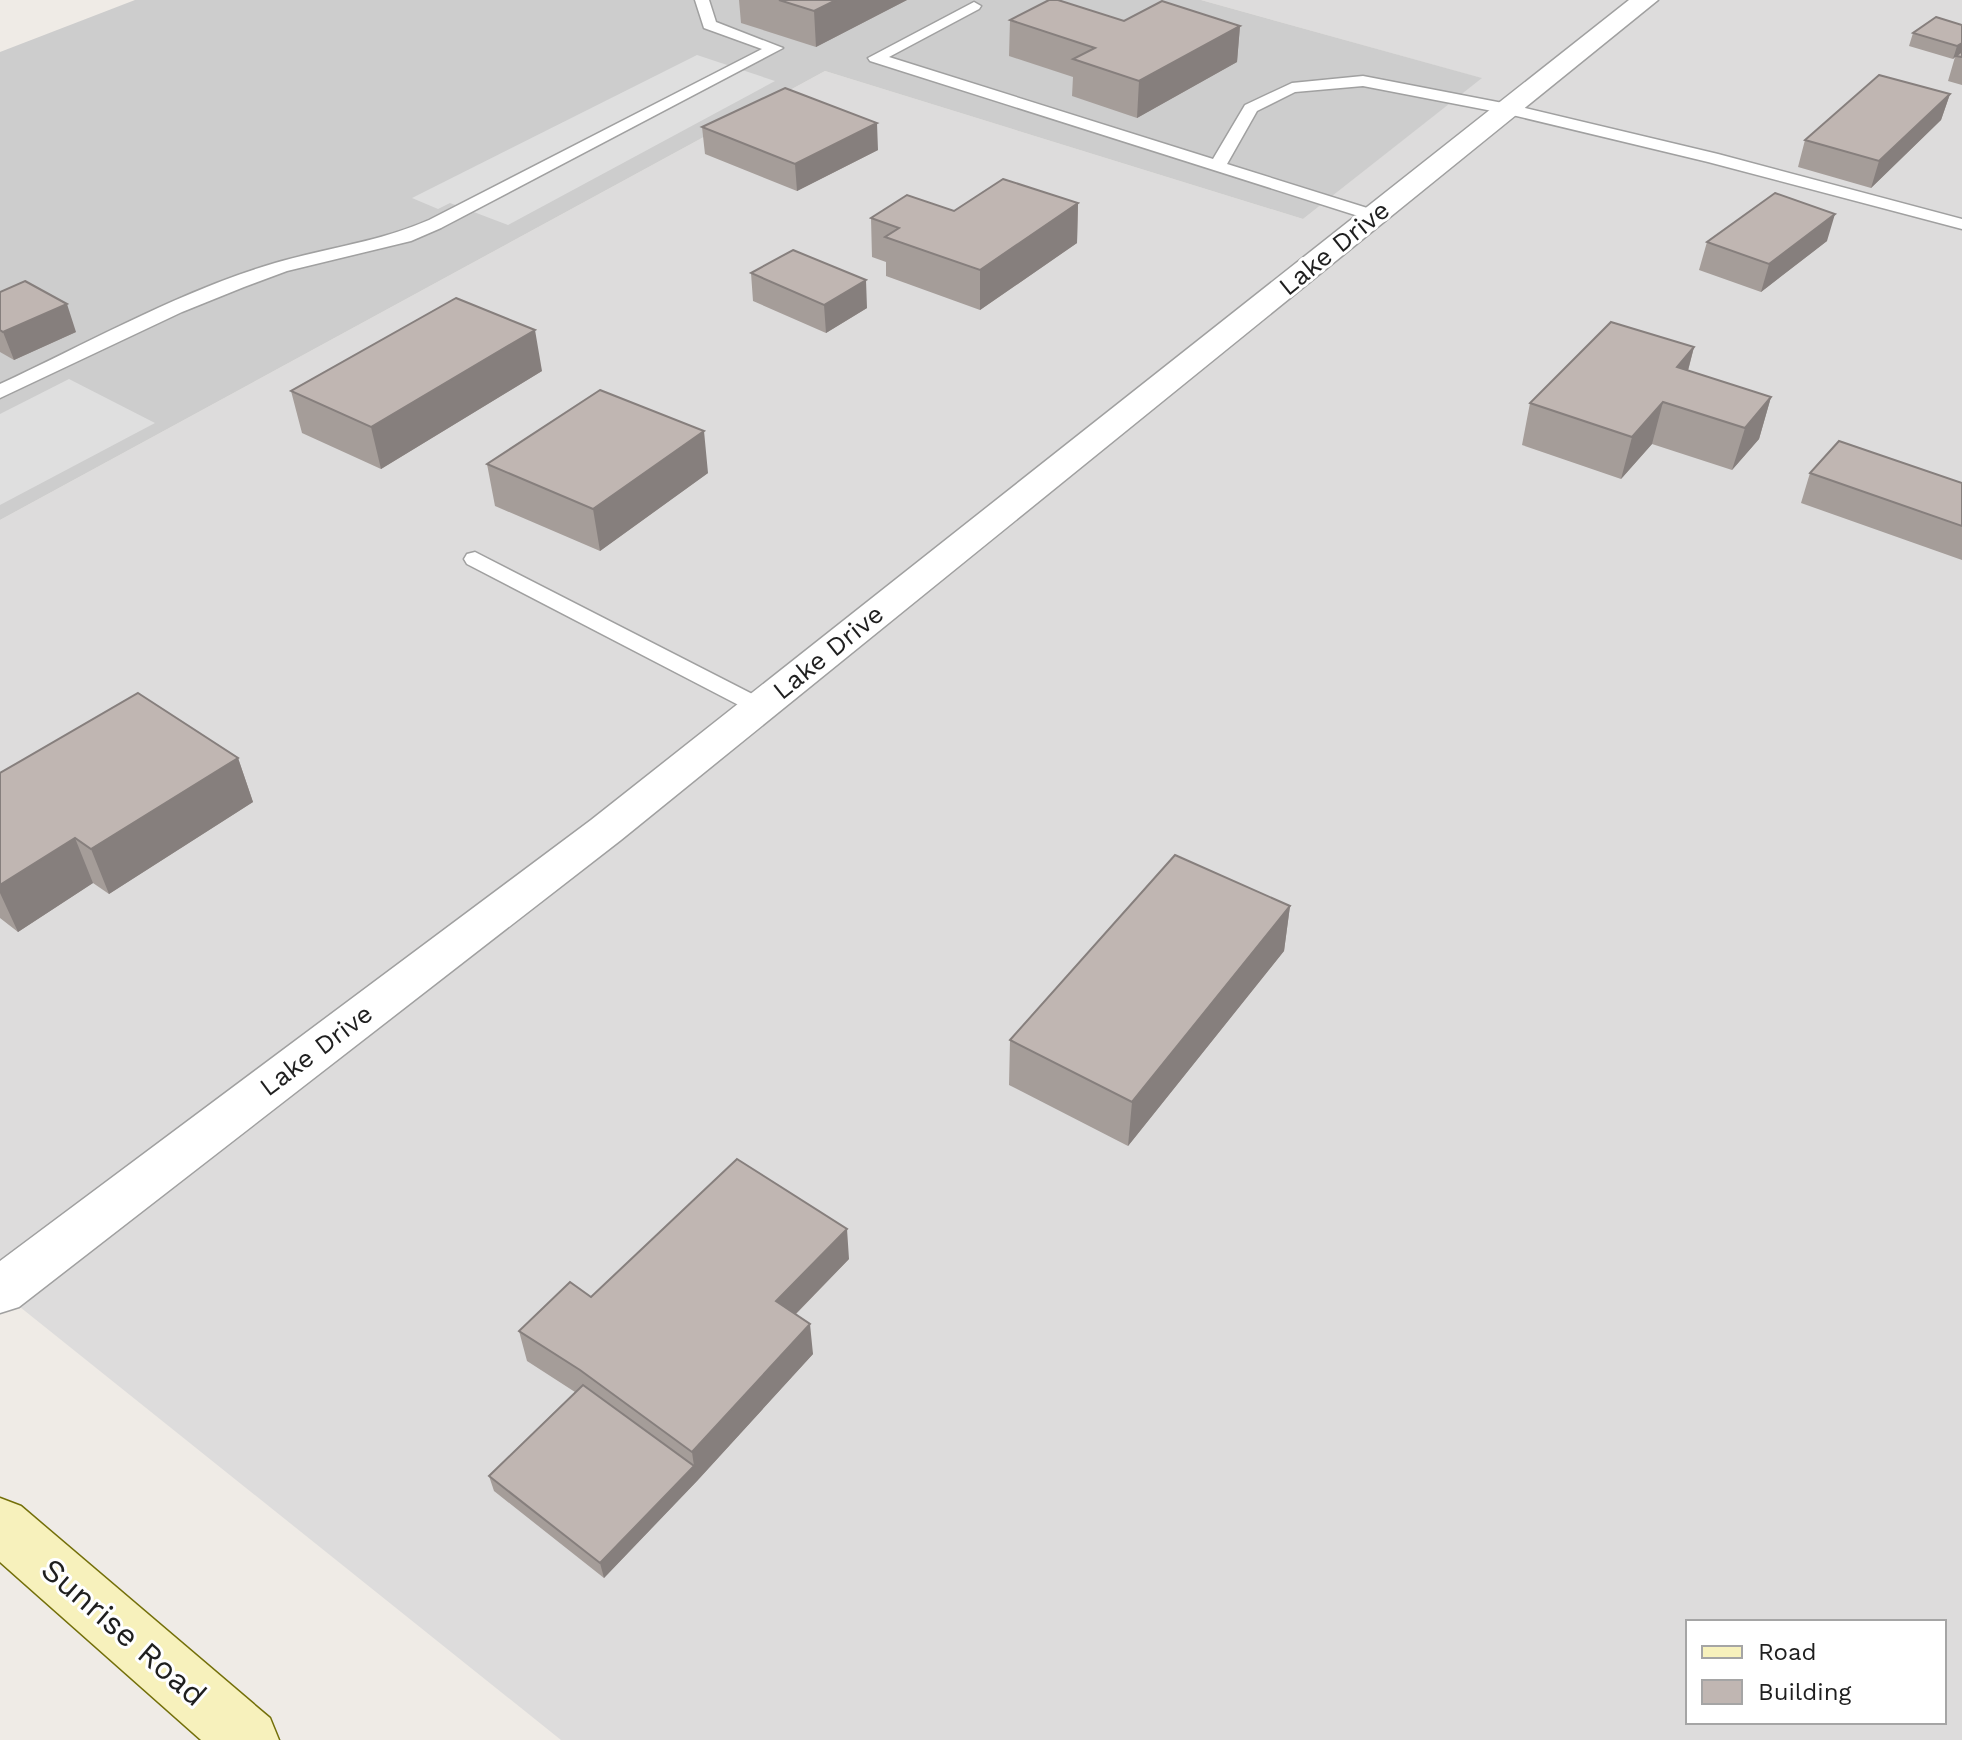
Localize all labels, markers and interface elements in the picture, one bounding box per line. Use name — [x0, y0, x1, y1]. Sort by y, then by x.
street label: Lake Drive — [1273, 194, 1395, 302]
street label: Lake Drive — [767, 598, 889, 706]
street label: Lake Drive — [254, 998, 378, 1102]
street label: Sunrise Road — [34, 1550, 214, 1714]
legend — [1686, 1620, 1946, 1724]
text: Road — [1758, 1638, 1817, 1666]
text: Building — [1758, 1678, 1851, 1706]

